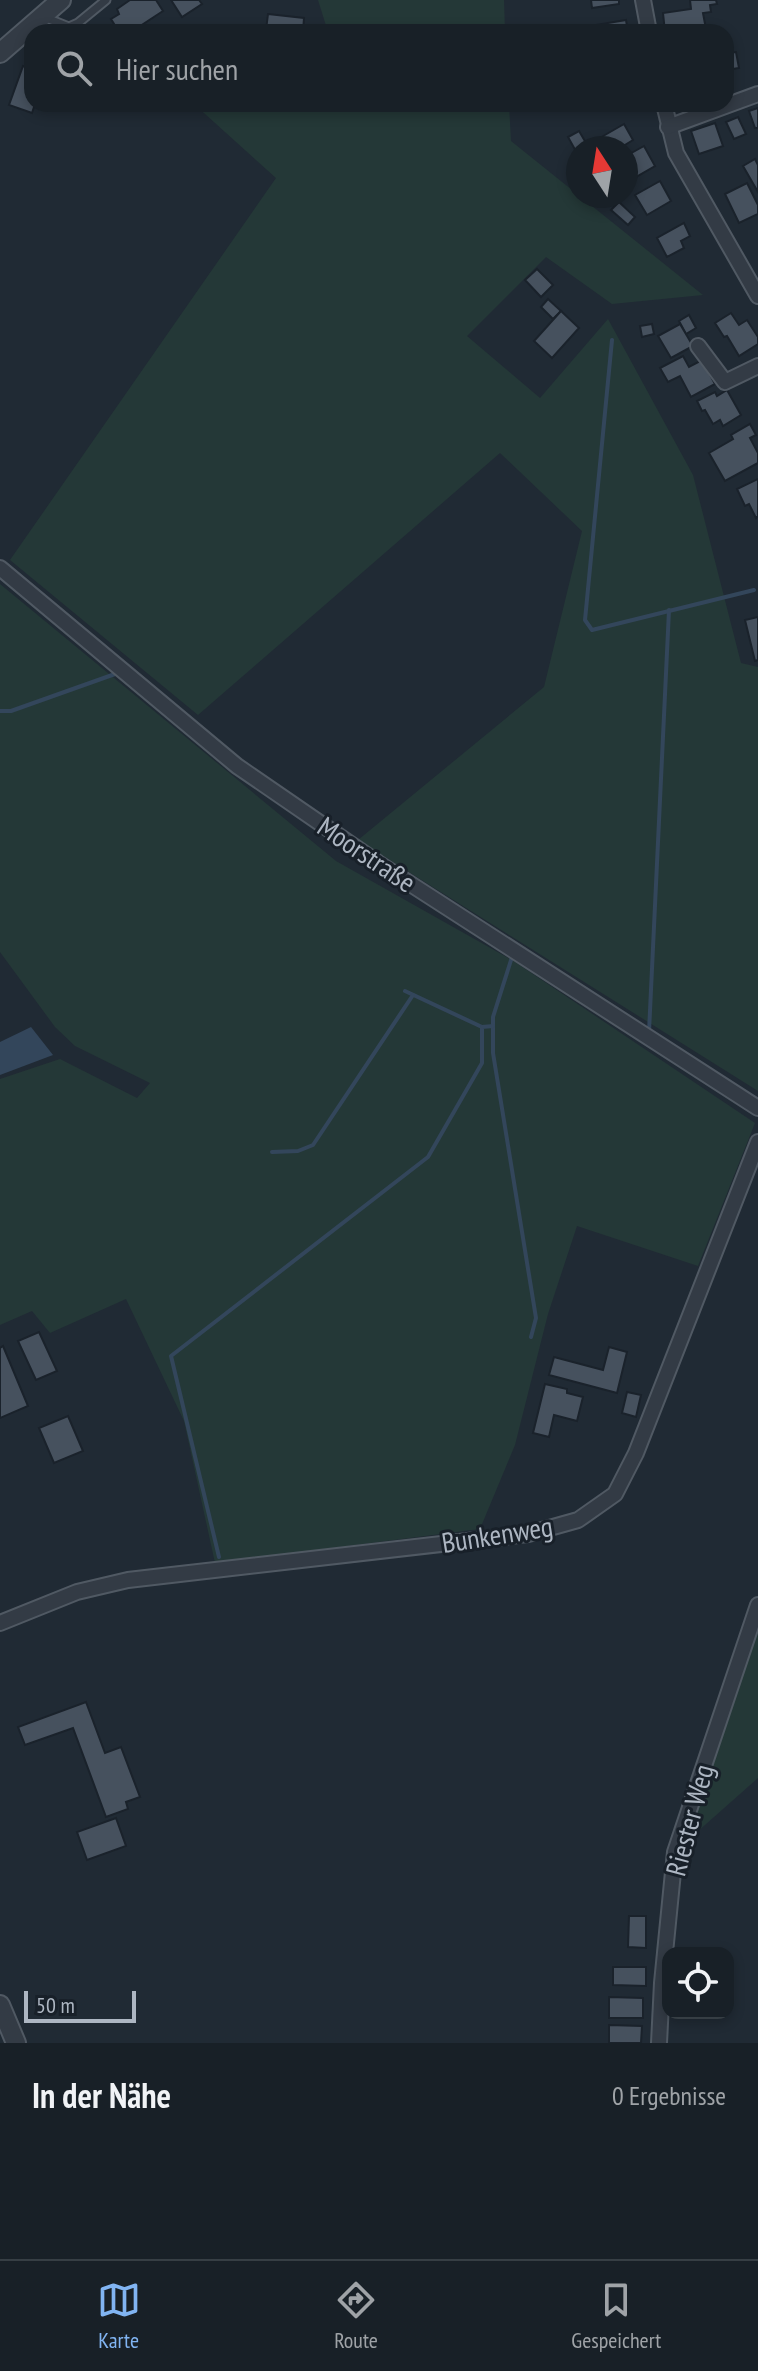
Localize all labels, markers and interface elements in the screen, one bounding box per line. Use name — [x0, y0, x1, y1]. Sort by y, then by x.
search box — [24, 24, 734, 112]
icon: search — [52, 46, 96, 90]
text: Hier suchen — [116, 49, 238, 88]
north arrow — [566, 136, 638, 208]
street label: Moorstraße — [311, 808, 423, 900]
street label: Bunkenweg — [439, 1507, 555, 1561]
street label: Riester Weg — [656, 1760, 722, 1880]
map controls — [662, 1947, 734, 2019]
button: locate — [662, 1947, 734, 2019]
scale bar — [24, 1987, 136, 2023]
text: 50 m — [36, 1991, 75, 2019]
text: In der Nähe — [32, 2073, 171, 2117]
text: 0 Ergebnisse — [612, 2079, 726, 2112]
tab: Karte — [97, 2278, 141, 2354]
tab: Route — [334, 2278, 378, 2354]
tab: Gespeichert — [571, 2278, 661, 2354]

